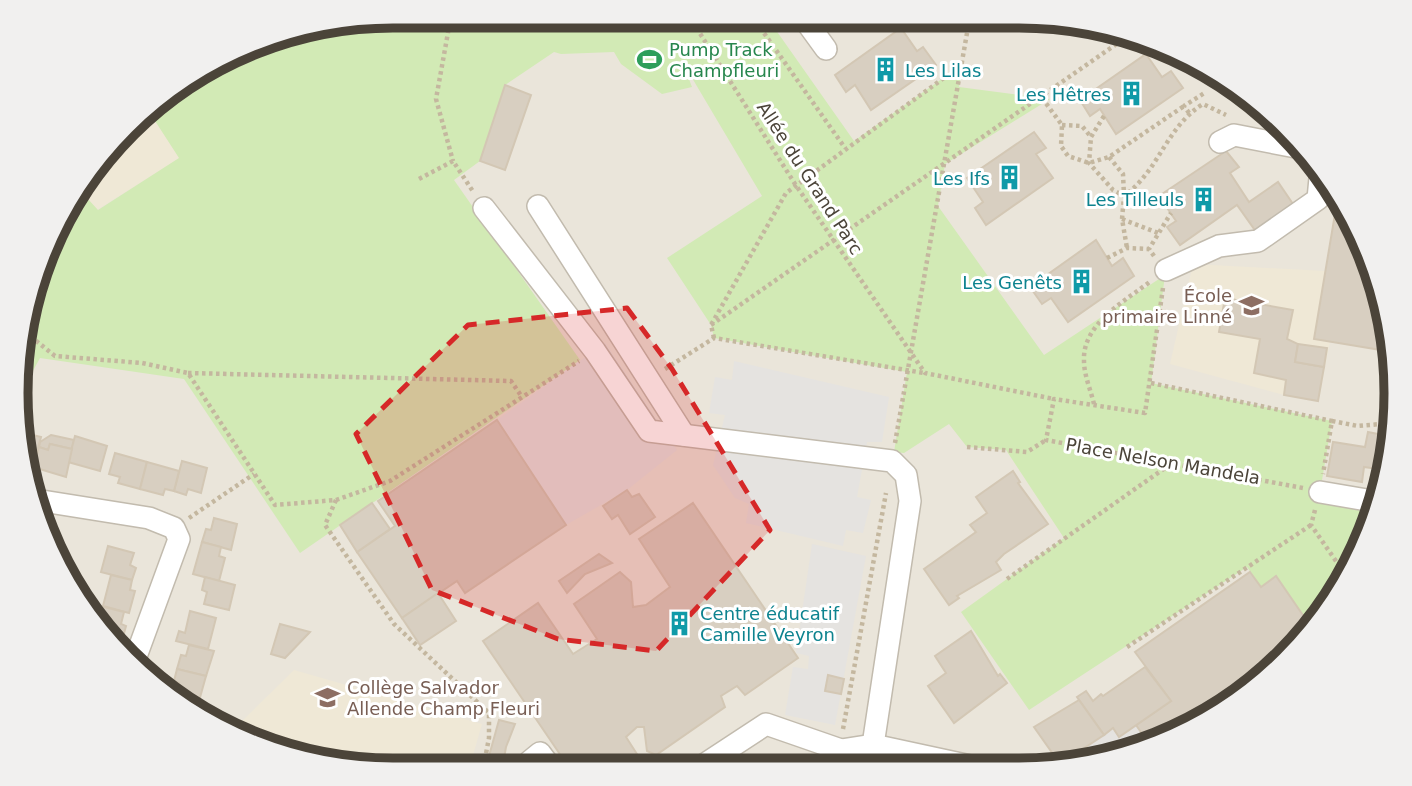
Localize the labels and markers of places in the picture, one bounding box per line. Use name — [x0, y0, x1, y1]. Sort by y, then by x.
place label: Pump Track Champfleuri — [669, 39, 779, 81]
sports icon: Pump Track Champfleuri — [635, 45, 663, 73]
building icon: Les Lilas — [871, 56, 899, 84]
place label: Les Lilas — [905, 60, 981, 81]
building icon: Les Hêtres — [1117, 80, 1145, 108]
place label: Les Hêtres — [1016, 84, 1111, 105]
building icon: Les Ifs — [996, 164, 1024, 192]
place label: Les Ifs — [933, 168, 990, 189]
building icon: Les Tilleuls — [1190, 185, 1218, 213]
place label: Les Tilleuls — [1086, 189, 1184, 210]
building icon: Les Genêts — [1068, 268, 1096, 296]
place label: Les Genêts — [962, 272, 1062, 293]
place label: École primaire Linné — [1102, 285, 1232, 327]
school or university icon: École primaire Linné — [1238, 291, 1266, 319]
place label: Centre éducatif Camille Veyron — [700, 603, 840, 645]
building icon: Centre éducatif Camille Veyron — [666, 609, 694, 637]
place label: Collège Salvador Allende Champ Fleuri — [347, 677, 540, 719]
school or university icon: Collège Salvador Allende Champ Fleuri — [313, 683, 341, 711]

